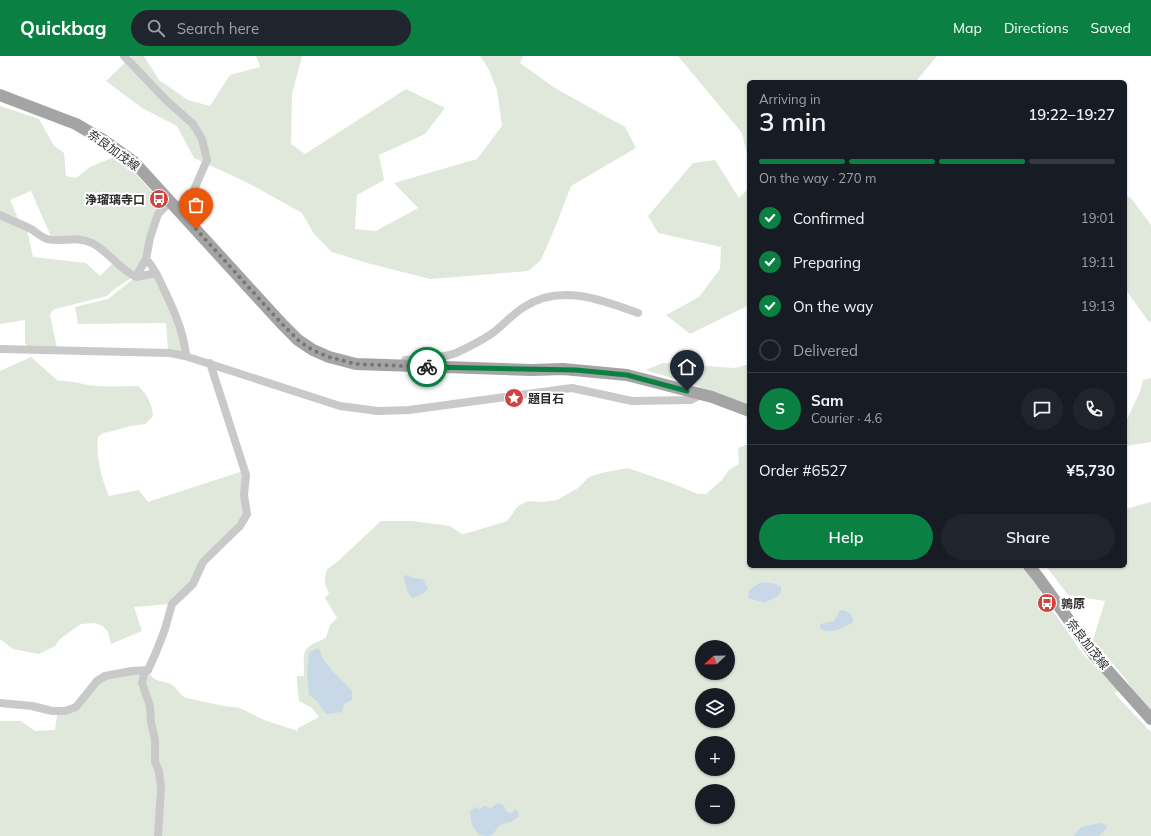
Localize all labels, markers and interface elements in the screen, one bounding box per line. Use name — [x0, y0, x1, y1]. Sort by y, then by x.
search box — [131, 10, 411, 46]
text: Quickbag — [20, 16, 107, 40]
icon: search — [145, 17, 167, 39]
text: Search here — [177, 19, 259, 38]
text: Map — [953, 19, 982, 37]
text: Directions — [1004, 19, 1069, 37]
text: Saved — [1091, 19, 1131, 37]
text: Arriving in — [759, 91, 821, 107]
text: 3 min — [759, 105, 827, 138]
text: 19:22–19:27 — [1028, 105, 1115, 124]
street label: 奈良加茂線 — [85, 126, 143, 174]
text: On the way · 270 m — [759, 170, 876, 186]
bus stop icon: 浄瑠璃寺口 — [148, 188, 170, 210]
pin — [179, 188, 213, 229]
place label: 浄瑠璃寺口 — [85, 192, 145, 207]
icon: bag — [185, 194, 207, 216]
icon: check — [759, 207, 781, 229]
text: Confirmed — [793, 209, 864, 228]
text: 19:01 — [1081, 210, 1115, 226]
icon: check — [759, 251, 781, 273]
text: Preparing — [793, 253, 861, 272]
text: 19:11 — [1081, 254, 1115, 270]
icon: check — [759, 295, 781, 317]
text: On the way — [793, 297, 873, 316]
text: 19:13 — [1081, 298, 1115, 314]
text: Delivered — [793, 341, 858, 360]
courier — [407, 347, 447, 387]
pin — [670, 350, 704, 391]
icon: bike — [416, 356, 438, 378]
icon: home — [676, 356, 698, 378]
place icon: 題目石 — [503, 387, 525, 409]
button: chat — [1021, 388, 1063, 430]
button: phone — [1073, 388, 1115, 430]
place label: 題目石 — [528, 391, 564, 406]
text: Sam — [811, 391, 843, 410]
text: S — [775, 399, 785, 418]
text: Courier · 4.6 — [811, 410, 882, 426]
text: Order #6527 — [759, 461, 847, 480]
text: ¥5,730 — [1066, 461, 1115, 480]
button: Help — [759, 514, 933, 560]
button: Share — [941, 514, 1115, 560]
bus stop icon: 鶉原 — [1036, 592, 1058, 614]
place label: 鶉原 — [1061, 596, 1085, 611]
street label: 奈良加茂線 — [1064, 616, 1112, 672]
north arrow — [695, 640, 735, 680]
map controls — [695, 640, 735, 824]
button: layers — [695, 688, 735, 728]
button: + — [695, 736, 735, 776]
button: − — [695, 784, 735, 824]

